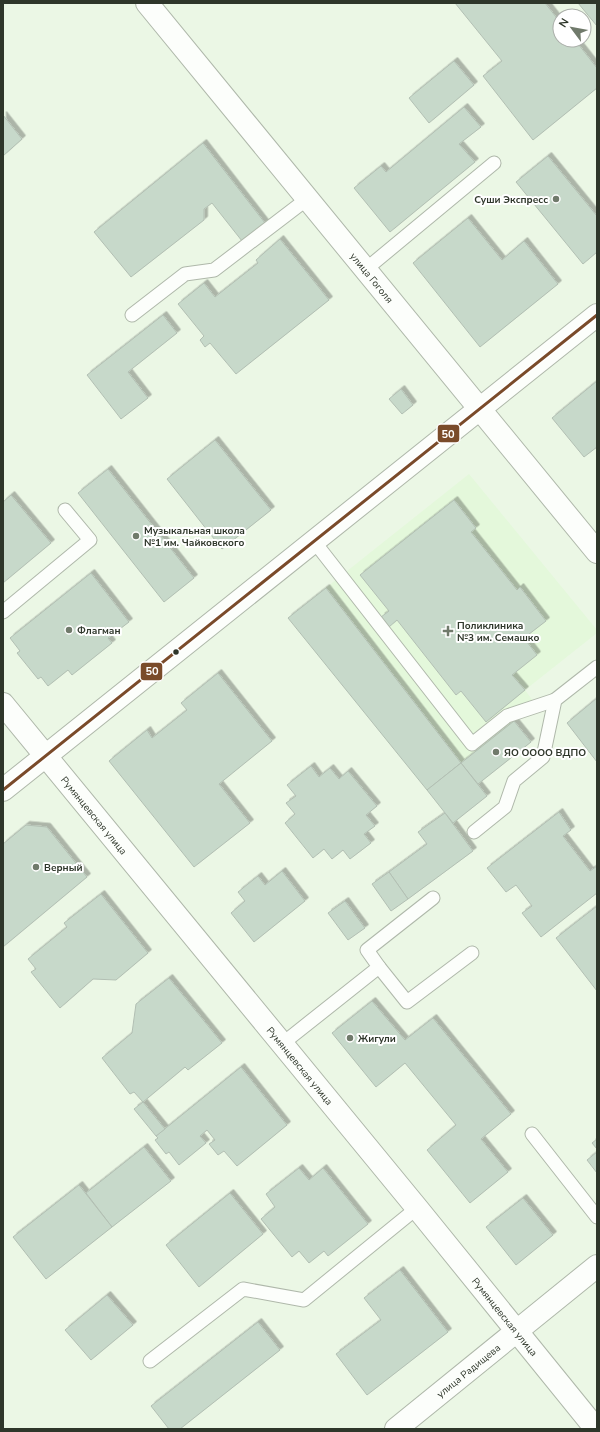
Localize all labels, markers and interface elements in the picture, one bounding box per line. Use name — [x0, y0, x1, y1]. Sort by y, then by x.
north arrow — [552, 8, 592, 48]
text: N — [555, 15, 572, 30]
place label: Суши Экспресс — [474, 193, 548, 207]
marker: Суши Экспресс — [551, 194, 561, 204]
street label: улица Гоголя — [346, 250, 396, 306]
line badge: 50 — [437, 424, 460, 443]
text: 50 — [441, 427, 455, 442]
place label: Музыкальная школа №1 им. Чайковского — [144, 524, 245, 550]
marker: Музыкальная школа №1 им. Чайковского — [131, 531, 141, 541]
place label: Поликлиника №3 им. Семашко — [457, 619, 539, 645]
place label: Флагман — [77, 624, 121, 638]
marker: Флагман — [64, 625, 74, 635]
marker: Поликлиника №3 им. Семашко — [442, 625, 454, 637]
unlabelled marker — [171, 647, 181, 657]
line badge: 50 — [140, 662, 163, 681]
text: 50 — [145, 664, 159, 679]
place label: ЯО ОООО ВДПО — [504, 746, 586, 760]
marker: ЯО ОООО ВДПО — [491, 747, 501, 757]
street label: Румянцевская улица — [57, 774, 130, 858]
place label: Верный — [44, 861, 82, 875]
marker: Верный — [31, 862, 41, 872]
street label: Румянцевская улица — [263, 1024, 336, 1108]
place label: Жигули — [358, 1032, 396, 1046]
marker: Жигули — [345, 1033, 355, 1043]
street label: Румянцевская улица — [468, 1275, 540, 1360]
street label: улица Радищева — [434, 1341, 504, 1401]

